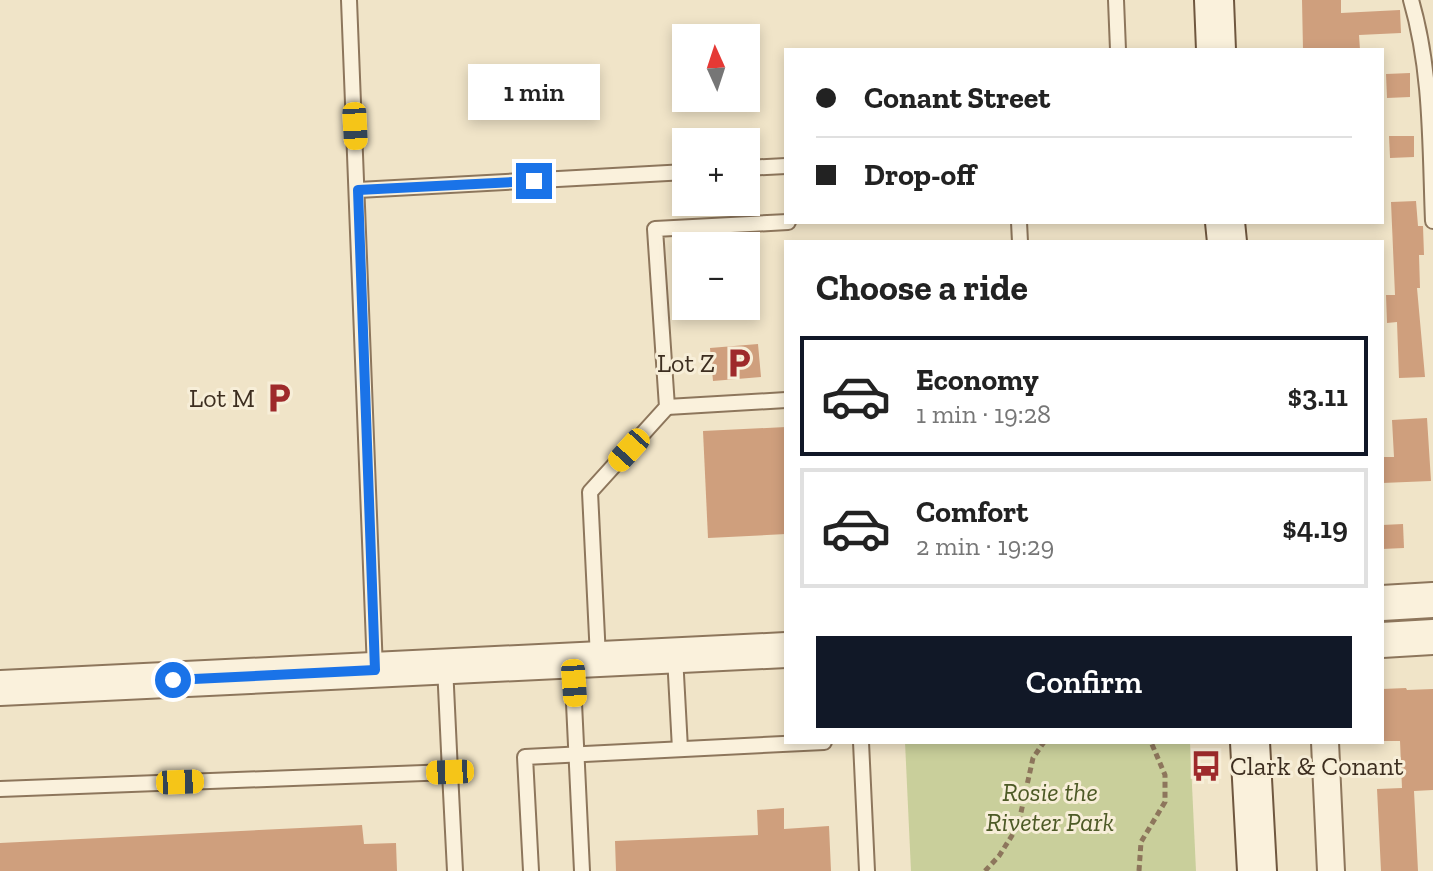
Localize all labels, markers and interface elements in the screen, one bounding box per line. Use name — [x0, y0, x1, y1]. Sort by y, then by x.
north arrow — [672, 24, 760, 112]
map controls — [672, 24, 760, 320]
callout: 1 min — [468, 65, 600, 121]
text: 1 min — [503, 76, 565, 108]
text: Conant Street — [864, 80, 1050, 116]
car — [342, 101, 368, 151]
button: + — [672, 128, 760, 216]
text: Drop-off — [864, 157, 976, 193]
route end — [516, 163, 552, 199]
button: − — [672, 232, 760, 320]
text: Choose a ride — [816, 266, 1028, 309]
parking icon: Lot Z — [722, 346, 756, 380]
place label: Lot Z — [657, 347, 715, 379]
icon: car — [820, 360, 892, 432]
text: Economy — [916, 362, 1039, 398]
text: $3.11 — [1288, 378, 1348, 414]
parking icon: Lot M — [262, 381, 296, 415]
place label: Lot M — [189, 382, 255, 414]
text: 1 min · 19:28 — [916, 398, 1051, 430]
car — [604, 424, 654, 476]
icon: car — [820, 492, 892, 564]
text: Comfort — [916, 494, 1028, 530]
text: $4.19 — [1282, 510, 1348, 546]
text: 2 min · 19:29 — [916, 530, 1054, 562]
button: Confirm — [816, 636, 1352, 728]
car — [560, 658, 588, 708]
route start — [155, 662, 191, 698]
bus stop icon: Clark & Conant — [1189, 749, 1223, 783]
place label: Clark & Conant — [1230, 750, 1404, 782]
car — [426, 759, 474, 785]
car — [156, 769, 204, 795]
park label: Rosie the Riveter Park — [986, 776, 1114, 838]

